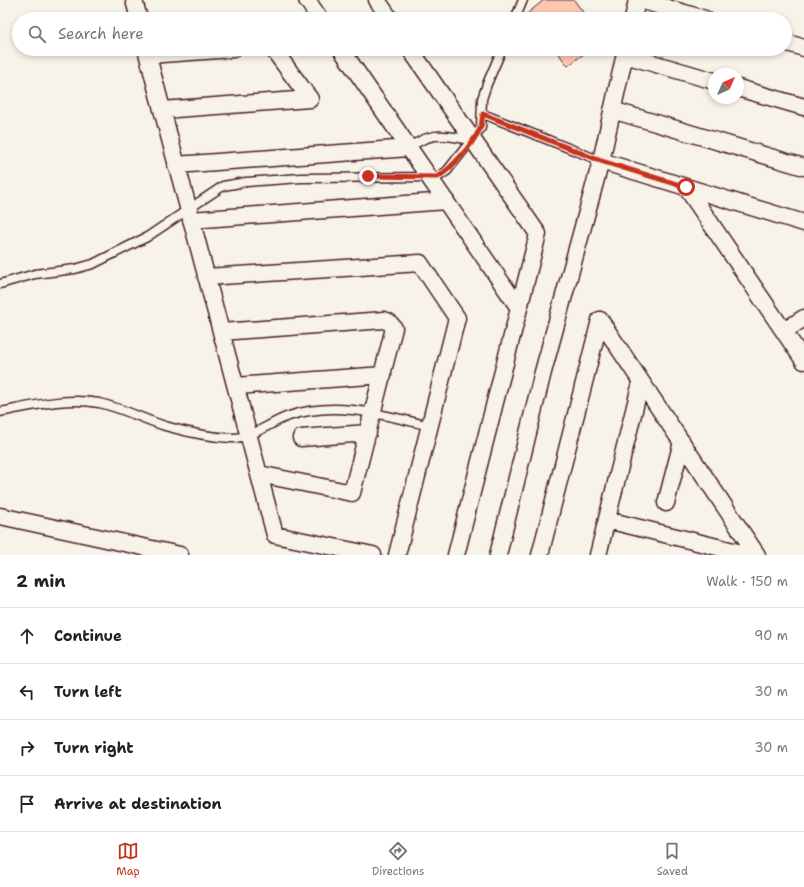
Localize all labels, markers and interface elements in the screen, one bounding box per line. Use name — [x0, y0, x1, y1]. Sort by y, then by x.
search box — [12, 12, 792, 56]
icon: search — [26, 23, 48, 45]
text: Search here — [58, 24, 144, 44]
north arrow — [708, 68, 744, 104]
route end — [359, 167, 377, 185]
route start — [677, 178, 695, 196]
text: 2 min — [16, 570, 66, 592]
text: Walk · 150 m — [706, 573, 788, 590]
icon: ahead — [16, 625, 38, 647]
text: Continue — [54, 626, 122, 646]
text: 90 m — [754, 627, 788, 644]
icon: left — [16, 681, 38, 703]
text: Turn left — [54, 682, 122, 702]
text: 30 m — [754, 683, 788, 700]
icon: right — [16, 737, 38, 759]
text: Turn right — [54, 738, 134, 758]
text: 30 m — [754, 739, 788, 756]
icon: arrive — [16, 793, 38, 815]
text: Arrive at destination — [54, 794, 222, 814]
tab: Map — [116, 840, 140, 879]
tab: Directions — [372, 840, 424, 879]
tab: Saved — [657, 840, 688, 879]

